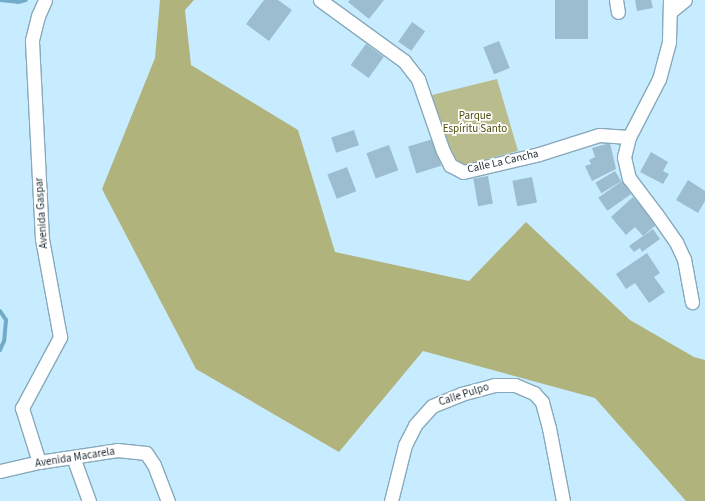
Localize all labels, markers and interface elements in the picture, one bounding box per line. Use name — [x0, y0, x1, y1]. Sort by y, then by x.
park label: Parque Espíritu Santo — [443, 110, 507, 136]
street label: Calle La Cancha — [466, 147, 540, 177]
street label: Avenida Gaspar — [33, 177, 51, 249]
street label: Calle Pulpo — [437, 381, 491, 409]
street label: Avenida Macarela — [34, 445, 116, 471]

